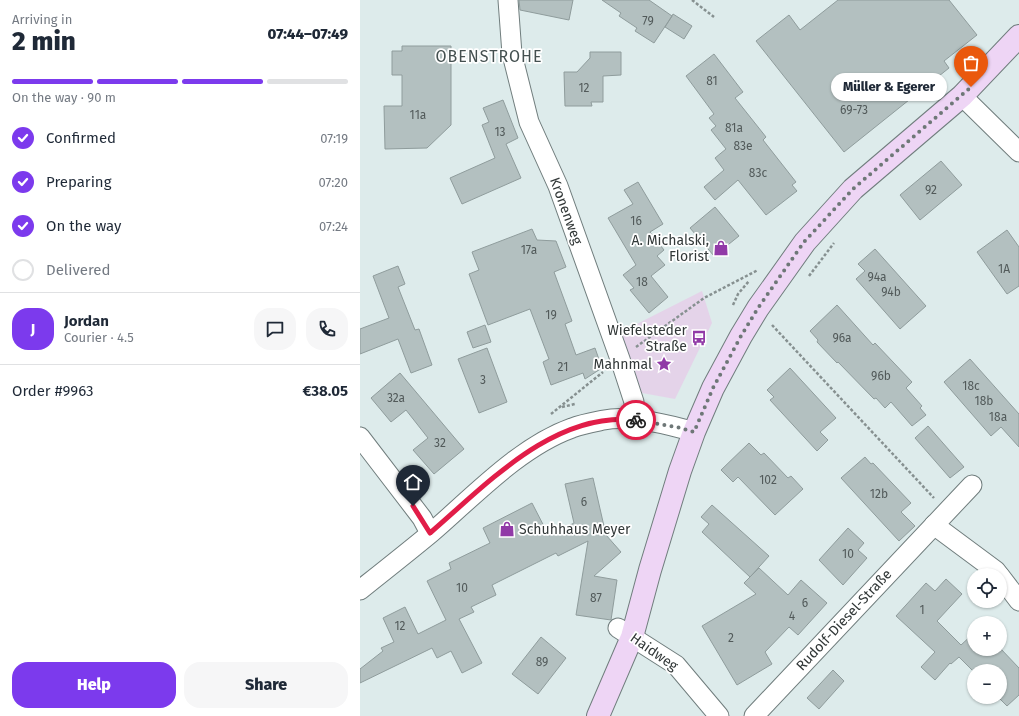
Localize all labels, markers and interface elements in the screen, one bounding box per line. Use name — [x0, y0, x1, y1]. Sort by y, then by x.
text: Arriving in — [12, 12, 72, 27]
house number: 79 — [642, 14, 654, 28]
text: 07:44–07:49 — [268, 25, 348, 43]
text: 2 min — [12, 26, 76, 57]
pin — [954, 46, 988, 87]
district label: OBENSTROHE — [436, 47, 542, 66]
icon: bag — [960, 52, 982, 74]
callout: Müller & Egerer — [831, 73, 947, 101]
house number: 81 — [706, 74, 718, 88]
text: Müller & Egerer — [843, 79, 935, 94]
house number: 12 — [578, 81, 590, 95]
text: On the way · 90 m — [12, 90, 116, 105]
house number: 69-73 — [840, 103, 868, 117]
house number: 11a — [410, 108, 426, 122]
house number: 81a — [725, 121, 743, 135]
house number: 13 — [494, 125, 506, 139]
icon: check — [12, 127, 34, 149]
text: Confirmed — [46, 129, 116, 147]
text: 07:19 — [320, 131, 348, 146]
house number: 83e — [733, 139, 753, 153]
house number: 83c — [749, 166, 767, 180]
icon: check — [12, 171, 34, 193]
text: Preparing — [46, 173, 111, 191]
text: 07:20 — [318, 175, 348, 190]
street label: Kronenweg — [546, 175, 586, 248]
house number: 92 — [925, 183, 937, 197]
house number: 16 — [630, 214, 642, 228]
icon: check — [12, 215, 34, 237]
text: On the way — [46, 217, 121, 235]
text: 07:24 — [319, 219, 348, 234]
place label: A. Michalski, Florist — [632, 232, 710, 265]
shop icon: A. Michalski, Florist — [712, 239, 730, 257]
house number: 17a — [521, 243, 537, 257]
text: Delivered — [46, 261, 110, 279]
house number: 1A — [998, 262, 1010, 276]
house number: 94a — [867, 270, 887, 284]
house number: 18 — [636, 275, 648, 289]
house number: 94b — [881, 285, 901, 299]
button: chat — [254, 308, 296, 350]
button: phone — [306, 308, 348, 350]
house number: 19 — [545, 308, 557, 322]
text: Jordan — [64, 312, 109, 330]
text: J — [31, 320, 35, 338]
place label: Wiefelsteder Straße — [607, 322, 688, 355]
bus stop icon: Wiefelsteder Straße — [690, 329, 708, 347]
text: Courier · 4.5 — [64, 330, 134, 345]
house number: 96a — [832, 331, 852, 345]
place icon: Mahnmal — [655, 355, 673, 373]
place label: Mahnmal — [594, 356, 652, 373]
house number: 21 — [558, 360, 568, 374]
house number: 96b — [871, 369, 891, 383]
house number: 3 — [480, 373, 486, 387]
house number: 18c — [962, 379, 980, 393]
text: Order #9963 — [12, 382, 93, 400]
text: €38.05 — [302, 382, 348, 400]
house number: 32a — [387, 391, 405, 405]
house number: 18b — [975, 394, 993, 408]
courier — [616, 400, 656, 440]
icon: bike — [625, 409, 647, 431]
house number: 18a — [989, 410, 1007, 424]
house number: 32 — [434, 436, 446, 450]
pin — [396, 465, 430, 506]
icon: home — [402, 471, 424, 493]
house number: 102 — [759, 473, 777, 487]
house number: 12b — [870, 487, 888, 501]
house number: 6 — [581, 495, 587, 509]
shop icon: Schuhhaus Meyer — [498, 520, 516, 538]
place label: Schuhhaus Meyer — [519, 521, 631, 538]
house number: 10 — [842, 547, 854, 561]
street label: Rudolf-Diesel-Straße — [793, 566, 895, 674]
map controls — [967, 568, 1007, 704]
button: locate — [967, 568, 1007, 608]
house number: 10 — [456, 581, 468, 595]
house number: 87 — [590, 591, 602, 605]
house number: 6 — [802, 596, 808, 610]
house number: 1 — [919, 603, 925, 617]
house number: 4 — [789, 609, 796, 623]
button: + — [967, 616, 1007, 656]
house number: 12 — [394, 619, 406, 633]
street label: Haidweg — [627, 629, 682, 675]
house number: 2 — [728, 631, 734, 645]
house number: 89 — [536, 655, 548, 669]
button: Help — [12, 662, 176, 708]
button: Share — [184, 662, 348, 708]
button: − — [967, 664, 1007, 704]

